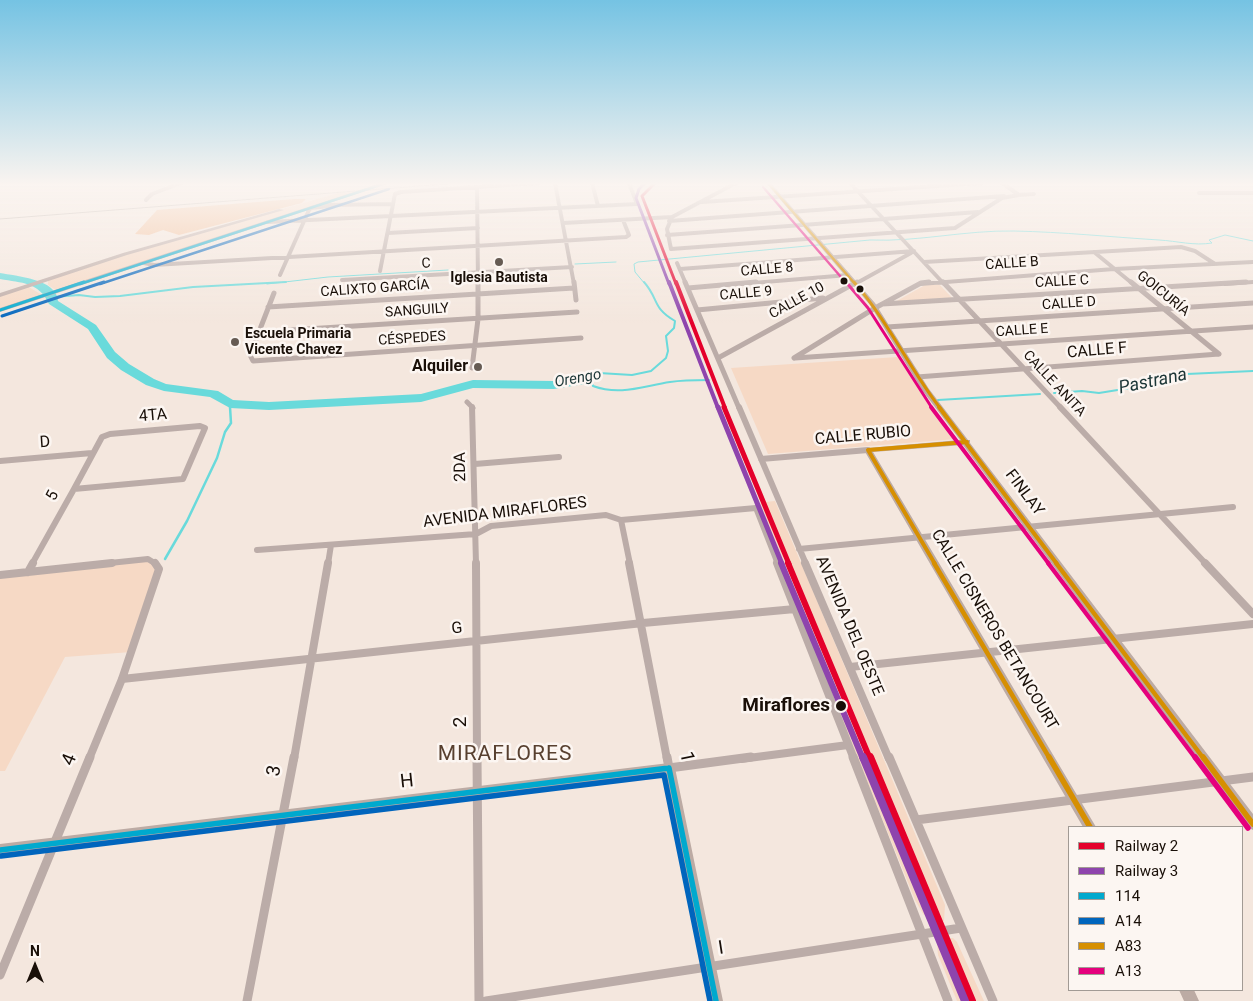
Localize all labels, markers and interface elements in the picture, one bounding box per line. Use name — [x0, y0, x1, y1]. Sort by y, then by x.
street label: CALLE B — [985, 254, 1039, 274]
street label: C — [421, 255, 431, 273]
marker: Iglesia Bautista — [493, 256, 505, 268]
street label: CALLE 8 — [740, 259, 794, 281]
street label: GOICURÍA — [1133, 268, 1193, 320]
place label: Iglesia Bautista — [450, 270, 548, 286]
street label: CALLE C — [1035, 272, 1089, 292]
unlabelled marker — [839, 276, 849, 286]
street label: CALIXTO GARCÍA — [320, 277, 430, 301]
street label: CALLE 10 — [766, 279, 828, 323]
street label: CALLE 9 — [719, 283, 773, 305]
unlabelled marker — [855, 284, 865, 294]
street label: CALLE D — [1042, 294, 1096, 314]
street label: SANGUILY — [384, 300, 450, 322]
street label: CALLE E — [995, 321, 1049, 341]
place label: Escuela Primaria Vicente Chavez — [245, 326, 351, 358]
street label: CÉSPEDES — [378, 328, 446, 350]
marker: Escuela Primaria Vicente Chavez — [229, 336, 241, 348]
street label: CALLE F — [1066, 339, 1128, 363]
street label: CALLE ANITA — [1019, 347, 1089, 421]
place label: Alquiler — [412, 357, 468, 377]
marker: Alquiler — [472, 361, 484, 373]
water label: Pastrana — [1117, 364, 1189, 400]
water label: Orengo — [553, 366, 603, 392]
street label: 4TA — [138, 405, 168, 427]
street label: CALLE RUBIO — [814, 422, 912, 450]
street label: D — [39, 433, 51, 453]
street label: 2DA — [451, 452, 471, 482]
street label: FINLAY — [1000, 466, 1048, 520]
street label: 5 — [42, 488, 64, 504]
street label: AVENIDA MIRAFLORES — [422, 493, 588, 533]
street label: CALLE CISNEROS BETANCOURT — [926, 526, 1062, 734]
street label: AVENIDA DEL OESTE — [811, 553, 887, 699]
street label: G — [451, 619, 463, 639]
place label: Miraflores — [742, 695, 830, 717]
marker: Miraflores — [834, 699, 848, 713]
street label: 2 — [450, 717, 472, 727]
district label: MIRAFLORES — [436, 742, 574, 768]
street label: 1 — [674, 750, 698, 764]
street label: 4 — [57, 751, 83, 769]
street label: 3 — [263, 764, 287, 778]
street label: H — [399, 770, 415, 794]
legend — [1068, 826, 1243, 991]
text: Railway 2 — [1115, 837, 1178, 855]
text: Railway 3 — [1115, 862, 1178, 880]
text: 114 — [1115, 887, 1140, 905]
text: A14 — [1115, 912, 1142, 930]
street label: I — [717, 937, 725, 961]
text: A83 — [1115, 937, 1142, 955]
north arrow — [10, 941, 60, 991]
text: N — [30, 943, 40, 959]
text: A13 — [1115, 962, 1142, 980]

